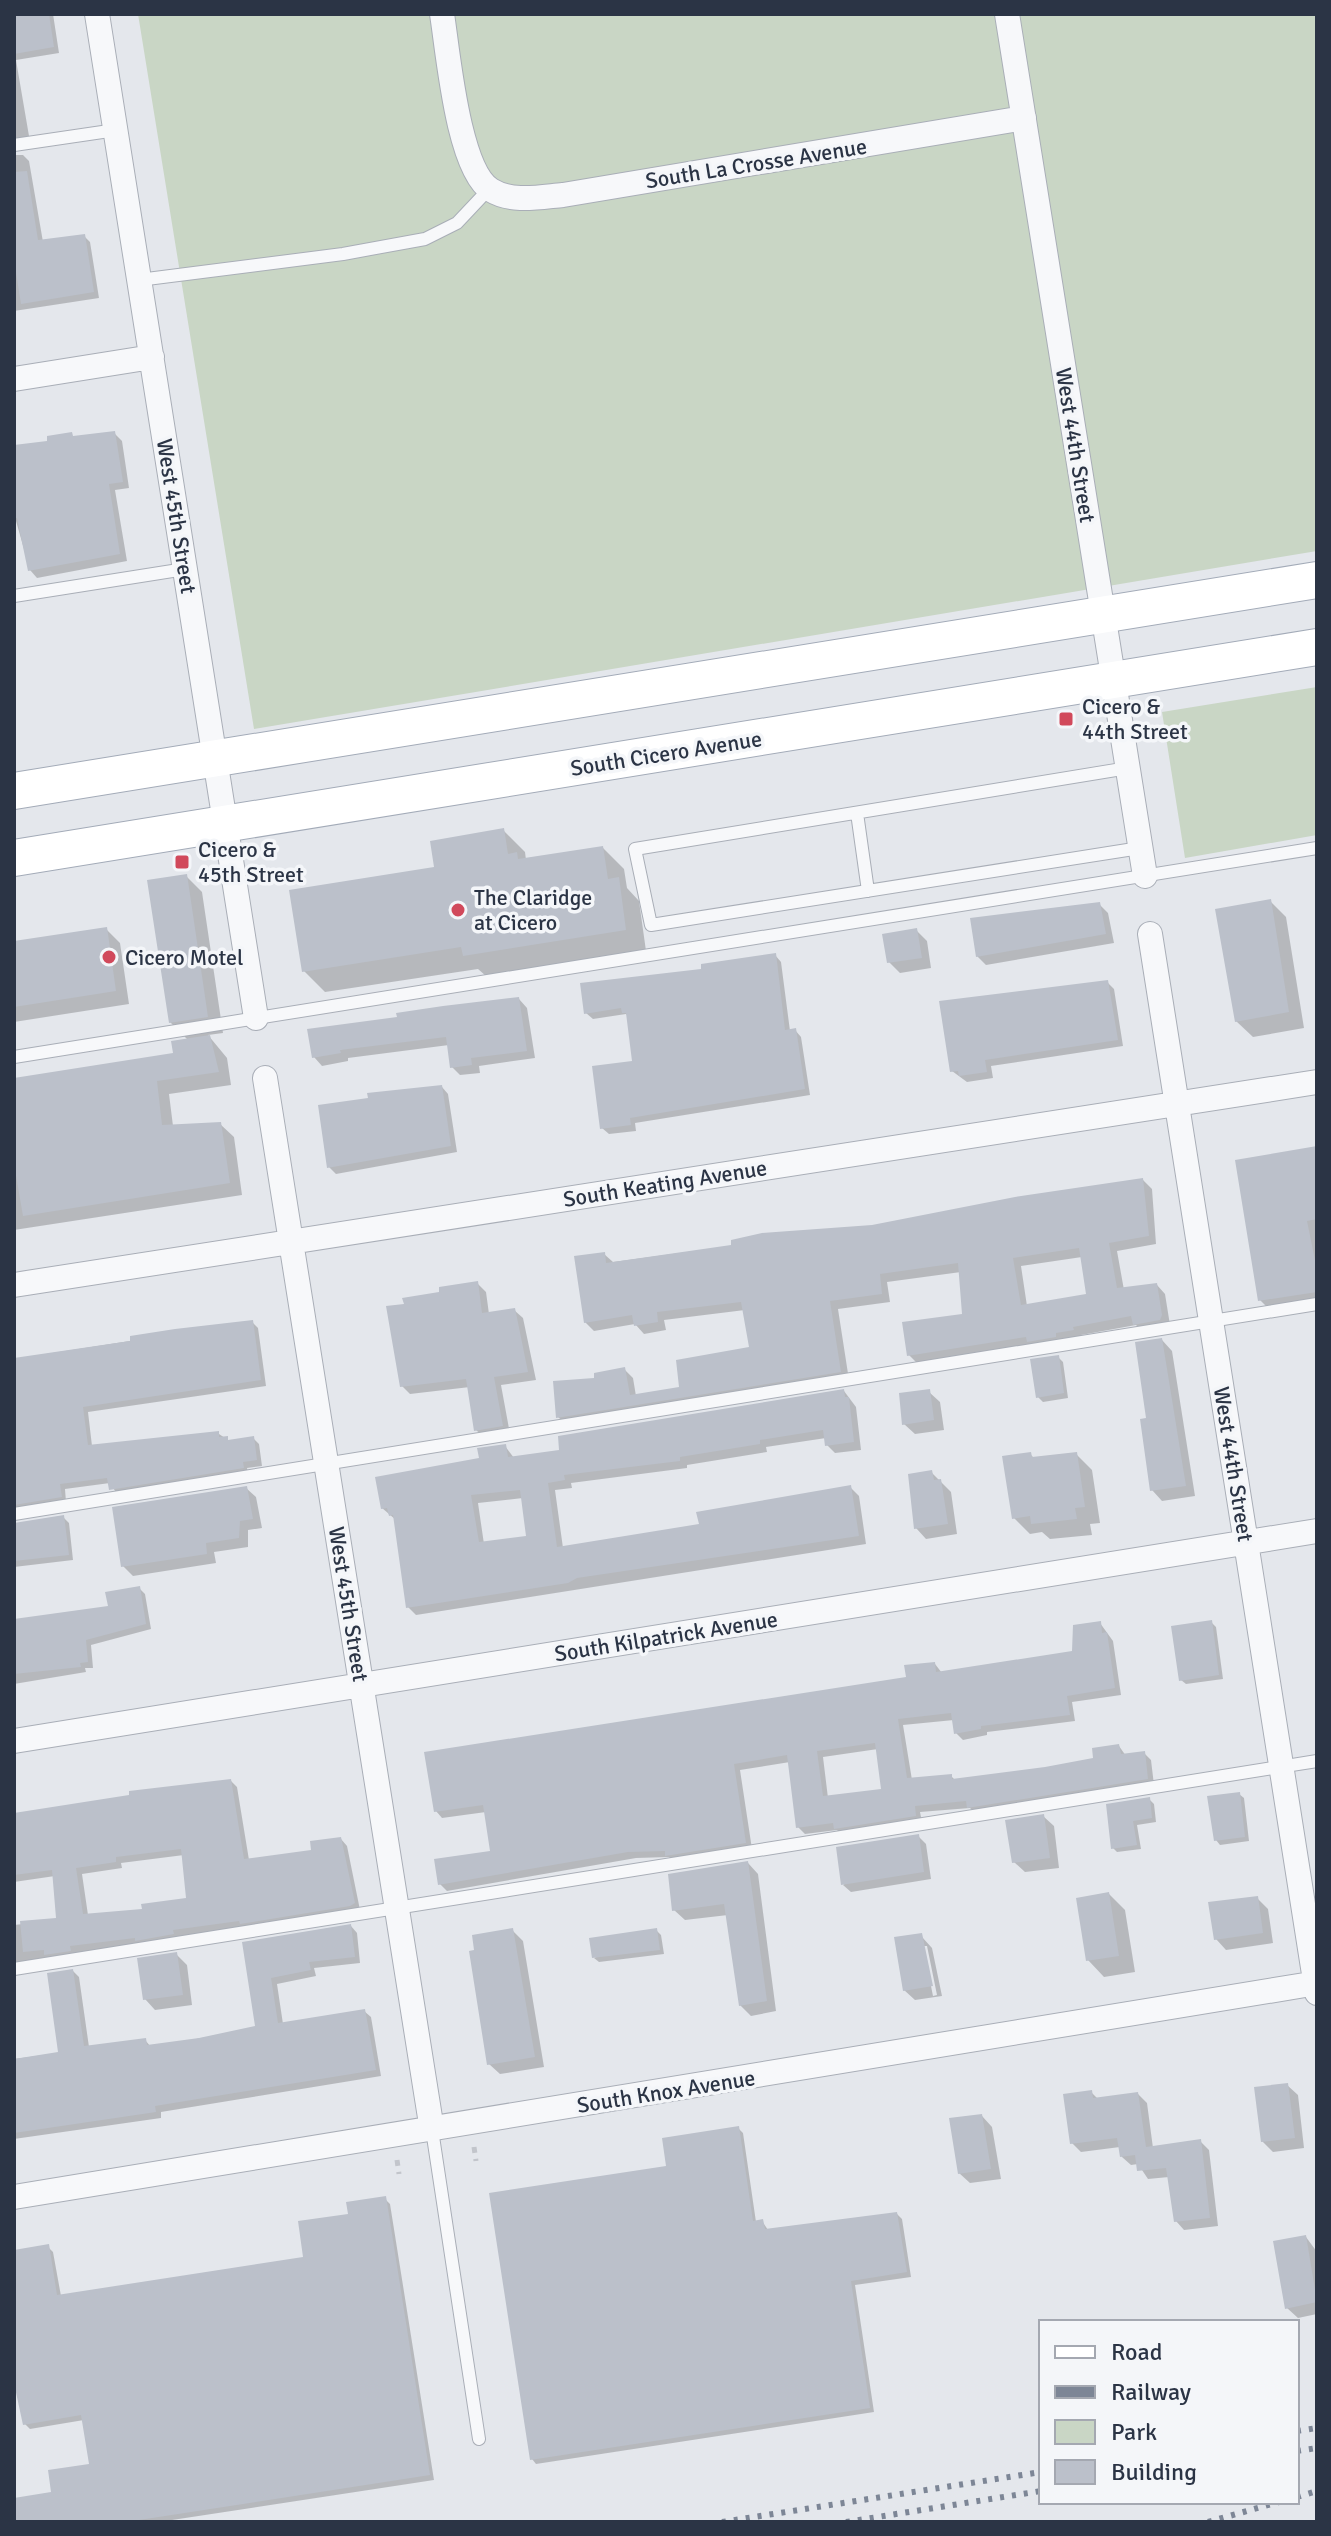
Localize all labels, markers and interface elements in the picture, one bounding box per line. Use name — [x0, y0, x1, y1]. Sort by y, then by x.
street label: South La Crosse Avenue — [643, 133, 869, 194]
street label: West 44th Street — [1050, 366, 1101, 525]
street label: West 45th Street — [151, 437, 202, 596]
place label: Cicero & 44th Street — [1082, 693, 1188, 745]
marker: Cicero & 44th Street — [1057, 710, 1075, 728]
street label: South Cicero Avenue — [568, 725, 764, 782]
place label: Cicero & 45th Street — [198, 836, 304, 888]
marker: Cicero & 45th Street — [173, 853, 191, 871]
place label: The Claridge at Cicero — [474, 884, 592, 936]
marker: The Claridge at Cicero — [449, 901, 467, 919]
place label: Cicero Motel — [125, 944, 243, 971]
marker: Cicero Motel — [100, 948, 118, 966]
street label: South Keating Avenue — [561, 1154, 769, 1213]
street label: West 44th Street — [1208, 1385, 1259, 1544]
street label: West 45th Street — [323, 1525, 374, 1684]
street label: South Kilpatrick Avenue — [553, 1606, 780, 1667]
street label: South Knox Avenue — [575, 2064, 757, 2119]
legend — [1039, 2320, 1299, 2504]
text: Road — [1111, 2337, 1162, 2367]
text: Railway — [1111, 2377, 1191, 2407]
text: Park — [1111, 2417, 1157, 2447]
text: Building — [1111, 2457, 1197, 2487]

